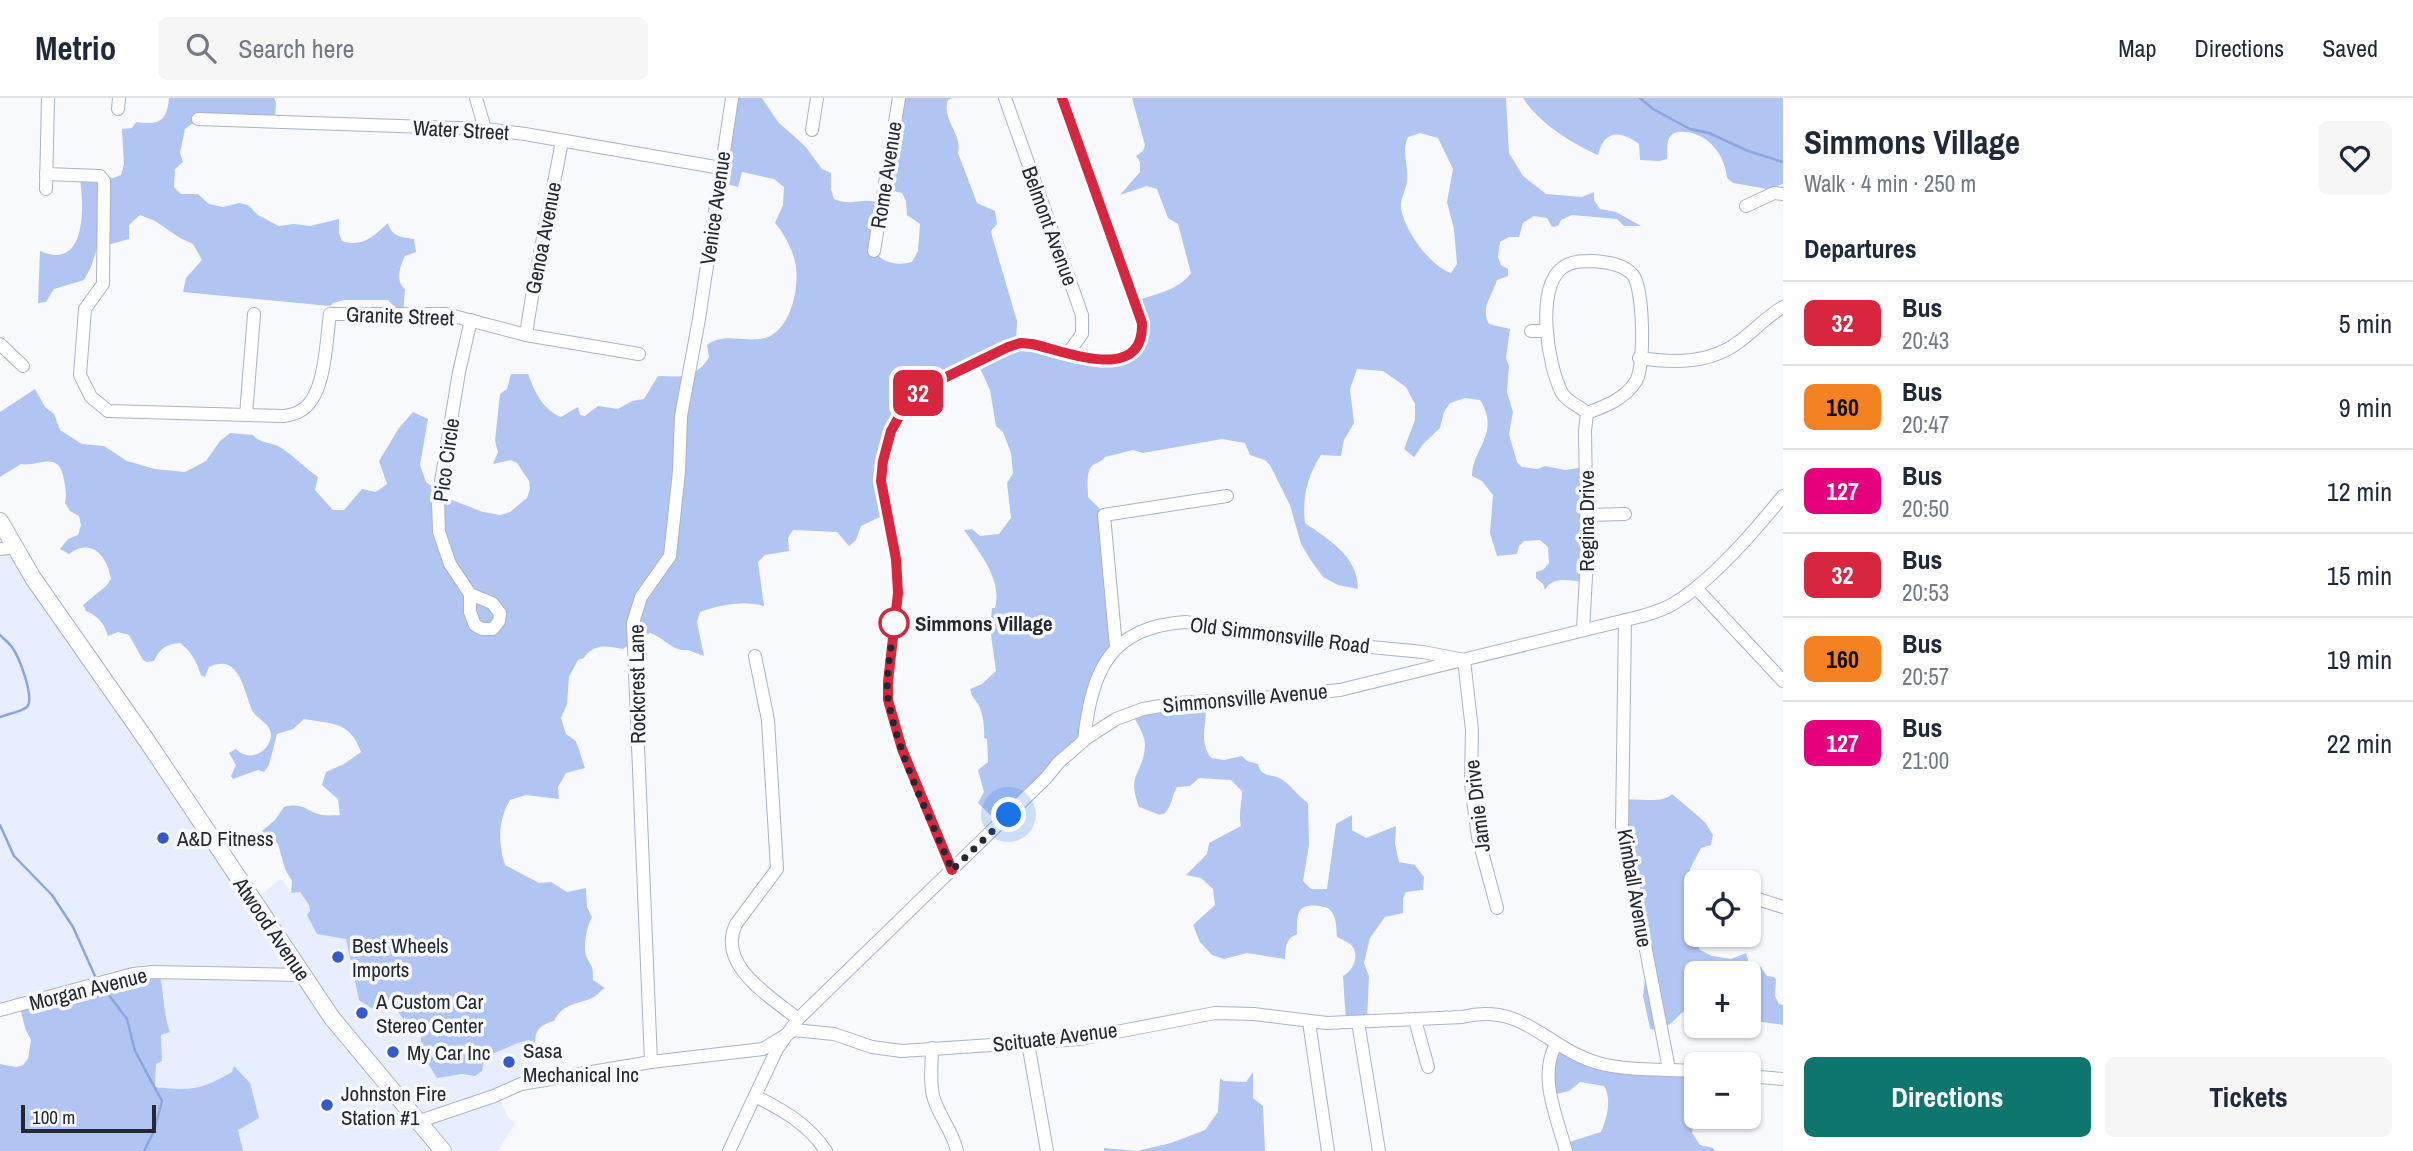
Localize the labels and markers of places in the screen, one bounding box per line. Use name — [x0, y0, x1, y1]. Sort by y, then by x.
marker: Simmons Village — [879, 608, 909, 638]
place label: Simmons Village — [915, 609, 1053, 638]
place label: A&D Fitness — [176, 824, 274, 853]
marker: A&D Fitness — [155, 830, 171, 846]
place label: Best Wheels Imports — [352, 931, 449, 984]
marker: Best Wheels Imports — [330, 949, 346, 965]
place label: A Custom Car Stereo Center — [375, 987, 483, 1040]
marker: A Custom Car Stereo Center — [354, 1005, 370, 1021]
place label: Sasa Mechanical Inc — [523, 1036, 639, 1089]
place label: My Car Inc — [407, 1038, 490, 1067]
marker: My Car Inc — [385, 1044, 401, 1060]
marker: Sasa Mechanical Inc — [501, 1054, 517, 1070]
place label: Johnston Fire Station #1 — [341, 1079, 446, 1132]
marker: Johnston Fire Station #1 — [319, 1097, 335, 1113]

